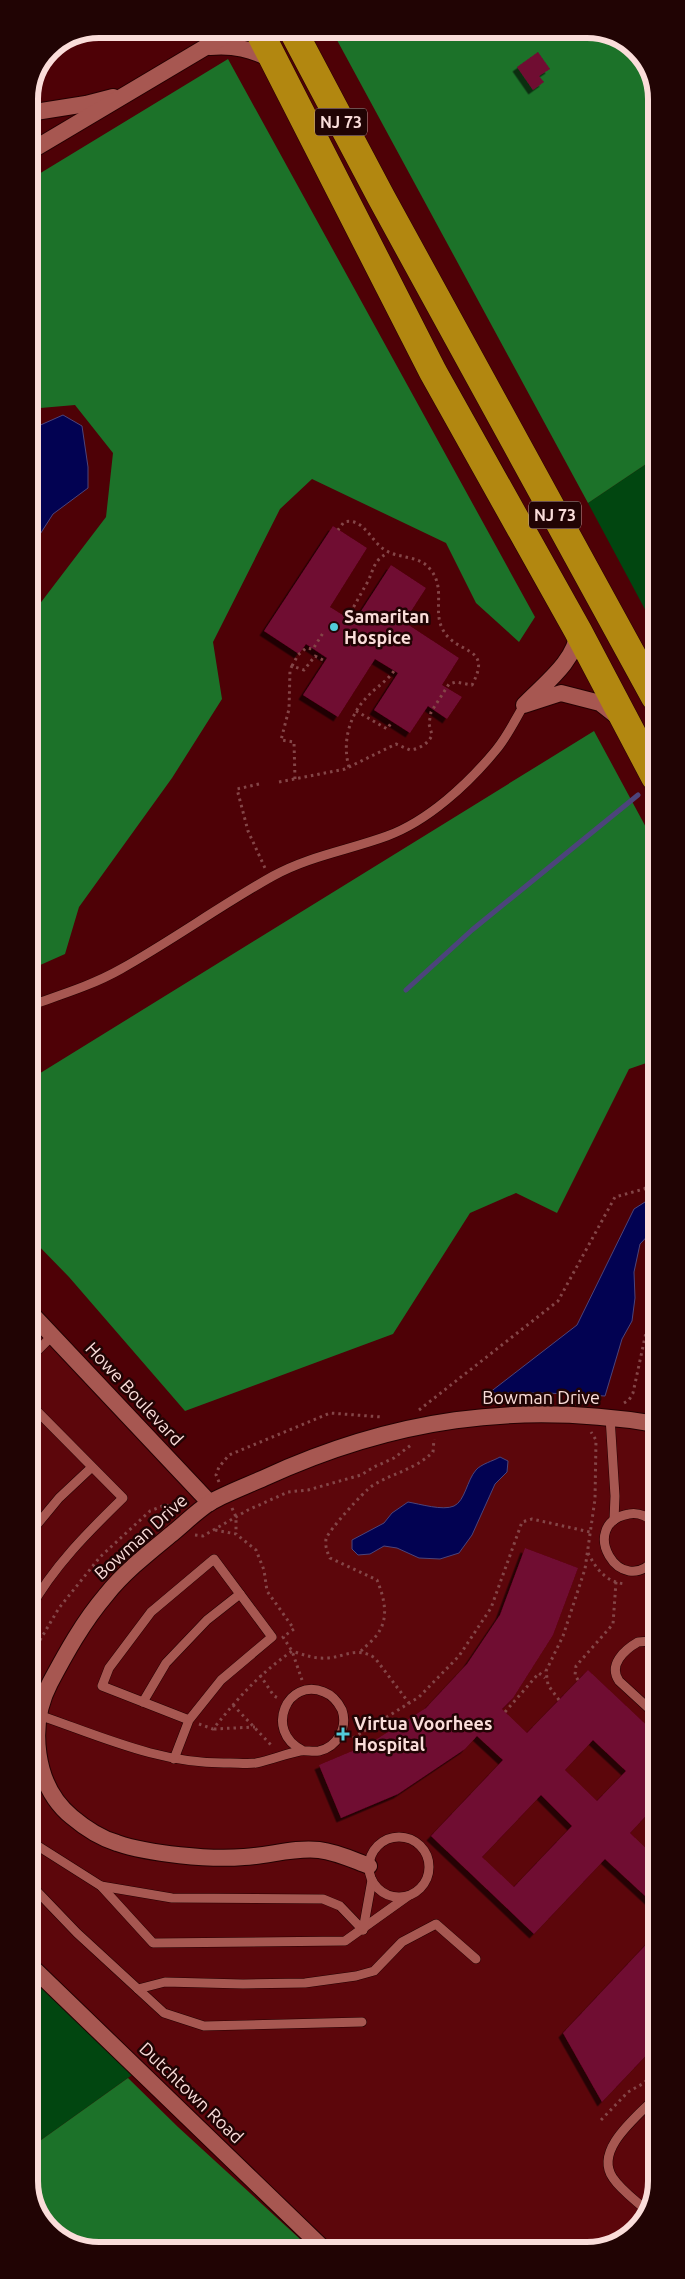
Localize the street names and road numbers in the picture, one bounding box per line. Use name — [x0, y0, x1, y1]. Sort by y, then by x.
road number: NJ 73 — [315, 108, 367, 136]
road number: NJ 73 — [529, 502, 581, 528]
street label: Howe Boulevard — [82, 1338, 188, 1449]
street label: Bowman Drive — [482, 1387, 600, 1407]
street label: Bowman Drive — [90, 1489, 191, 1583]
street label: Dutchtown Road — [136, 2038, 248, 2147]

